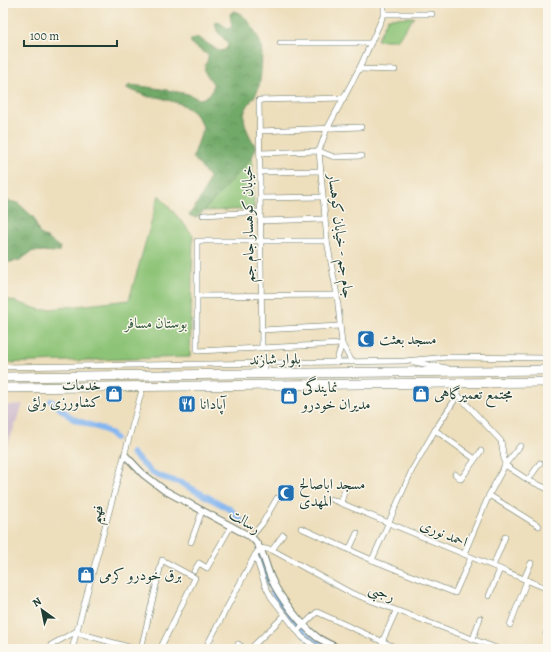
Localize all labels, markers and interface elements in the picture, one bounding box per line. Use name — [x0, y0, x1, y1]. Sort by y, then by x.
scale bar — [24, 22, 117, 48]
text: 100 m — [30, 28, 59, 44]
street label: خیابان کوهسار جام جم — [237, 165, 263, 283]
street label: جام جم - خیابان کوهسار — [319, 171, 359, 300]
park label: بوستان مسافر — [123, 313, 187, 333]
mosque icon: مسجد بعثت — [356, 329, 376, 349]
place label: مسجد بعثت — [379, 329, 437, 349]
street label: بلوار شازند — [249, 349, 301, 369]
place label: خدمات کشاورزی ولئی — [27, 375, 101, 413]
place label: نمایندگی مدیران خودرو — [300, 375, 371, 414]
shop icon: خدمات کشاورزی ولئی — [104, 384, 124, 404]
shop icon: مجتمع تعمیرگاهی — [411, 384, 431, 404]
place label: مجتمع تعمیرگاهی — [434, 384, 512, 408]
shop icon: نمایندگی مدیران خودرو — [279, 386, 299, 406]
restaurant icon: آپادانا — [177, 394, 197, 414]
place label: آپادانا — [200, 394, 228, 415]
place label: مسجد اباصالح المهدی — [299, 474, 365, 511]
mosque icon: مسجد اباصالح المهدی — [276, 483, 296, 503]
street label: فهیم — [84, 502, 113, 527]
street label: رسالت — [225, 504, 265, 538]
street label: احمد نوری — [417, 514, 471, 552]
shop icon: برق خودرو کرمی — [76, 565, 96, 585]
place label: برق خودرو کرمی — [99, 565, 182, 585]
street label: رجبی — [365, 578, 398, 608]
north arrow — [22, 590, 62, 630]
text: N — [29, 594, 44, 611]

